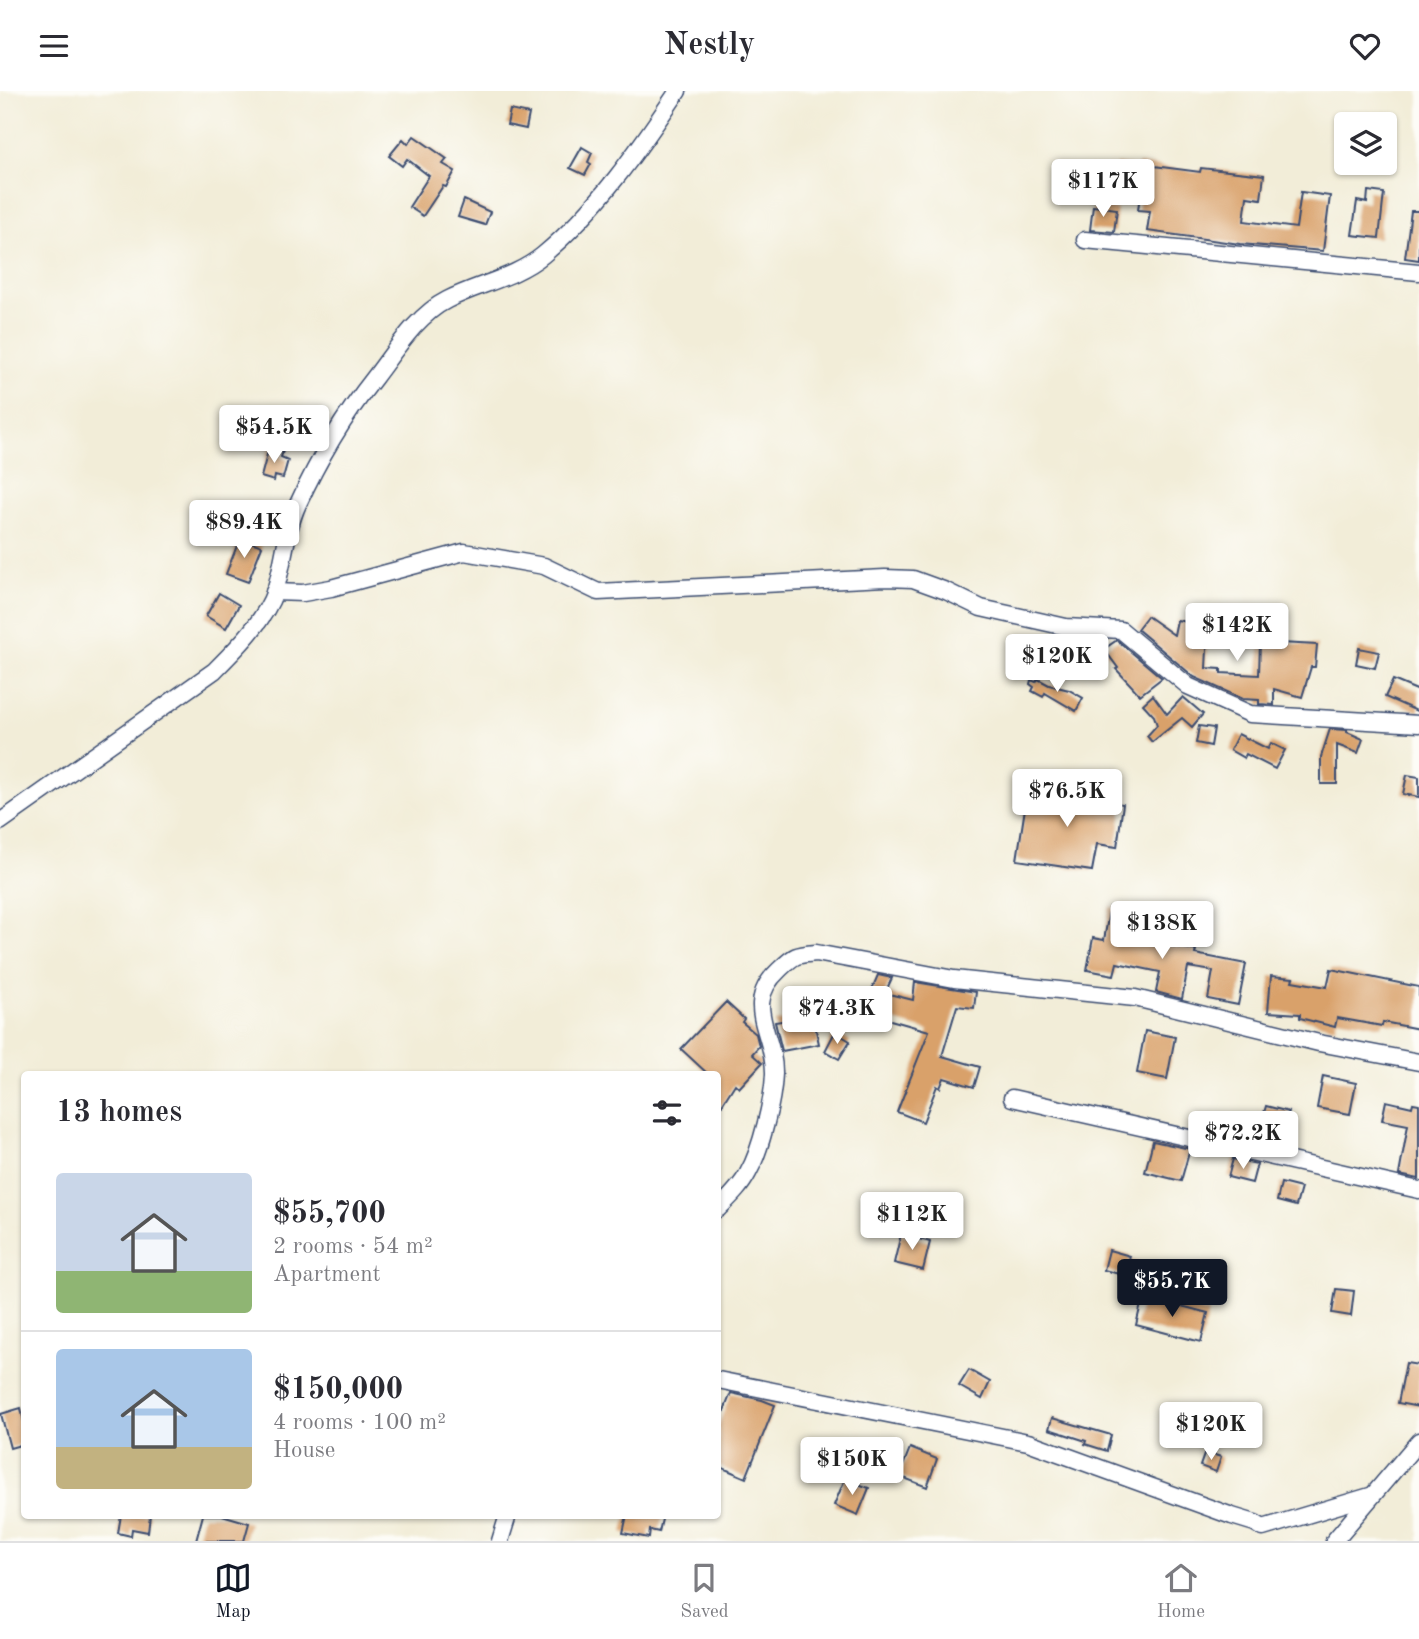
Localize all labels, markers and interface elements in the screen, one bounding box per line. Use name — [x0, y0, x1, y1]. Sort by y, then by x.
icon: menu — [35, 27, 73, 65]
icon: heart — [1346, 27, 1384, 65]
text: Nestly — [664, 30, 755, 62]
map controls — [1334, 112, 1397, 175]
button: layers — [1334, 112, 1397, 175]
pin: $117K — [1054, 159, 1152, 219]
text: $117K — [1067, 170, 1139, 193]
pin: $54.5K — [217, 405, 331, 465]
text: $54.5K — [235, 416, 313, 439]
pin: $89.4K — [187, 501, 301, 560]
text: $89.4K — [205, 511, 283, 534]
pin: $142K — [1188, 603, 1286, 663]
text: $142K — [1201, 614, 1273, 637]
pin: $120K — [1008, 635, 1106, 694]
text: $120K — [1021, 645, 1093, 668]
pin: $76.5K — [1010, 769, 1124, 829]
text: $76.5K — [1028, 780, 1106, 803]
pin: $138K — [1113, 901, 1211, 961]
text: $138K — [1126, 912, 1198, 935]
pin: $74.3K — [780, 986, 894, 1046]
text: $74.3K — [798, 997, 876, 1020]
icon: filters — [648, 1094, 686, 1132]
text: 13 homes — [56, 1098, 182, 1128]
pin: $72.2K — [1186, 1111, 1300, 1171]
text: $72.2K — [1204, 1122, 1282, 1145]
pin: $112K — [863, 1193, 961, 1252]
text: $55,700 — [273, 1199, 386, 1229]
icon: home — [112, 1201, 196, 1285]
text: $112K — [876, 1203, 948, 1226]
text: 2 rooms · 54 m² — [273, 1235, 433, 1258]
pin: $55.7K — [1115, 1259, 1229, 1319]
text: Apartment — [273, 1263, 381, 1286]
text: $55.7K — [1133, 1270, 1211, 1293]
text: $150,000 — [273, 1375, 403, 1405]
icon: home — [112, 1377, 196, 1461]
pin: $120K — [1162, 1403, 1260, 1462]
text: 4 rooms · 100 m² — [273, 1411, 446, 1434]
text: $120K — [1175, 1413, 1247, 1436]
pin: $150K — [803, 1437, 901, 1497]
text: House — [273, 1439, 335, 1462]
text: $150K — [816, 1448, 888, 1471]
tab: Map — [214, 1559, 252, 1624]
tab: Saved — [680, 1559, 729, 1624]
tab: Home — [1157, 1559, 1205, 1624]

